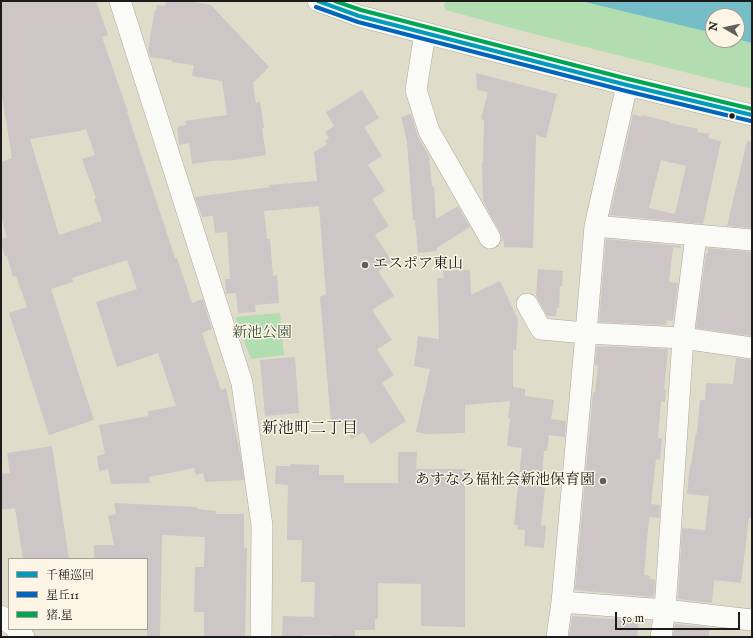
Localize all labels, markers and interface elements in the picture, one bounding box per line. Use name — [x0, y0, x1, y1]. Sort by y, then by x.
north arrow — [705, 8, 745, 48]
text: N — [706, 20, 722, 32]
unlabelled marker — [727, 111, 737, 121]
place label: エスポア東山 — [373, 256, 463, 274]
marker: エスポア東山 — [360, 260, 370, 270]
park label: 新池公園 — [232, 325, 292, 343]
district label: 新池町二丁目 — [262, 420, 358, 440]
place label: あすなろ福祉会新池保育園 — [415, 472, 595, 490]
marker: あすなろ福祉会新池保育園 — [598, 476, 608, 486]
legend — [8, 558, 148, 630]
text: 千種巡回 — [46, 568, 94, 583]
text: 星丘11 — [46, 588, 79, 603]
scale bar — [617, 604, 742, 630]
text: 猪.星 — [46, 608, 73, 623]
text: 50 m — [622, 611, 644, 626]

